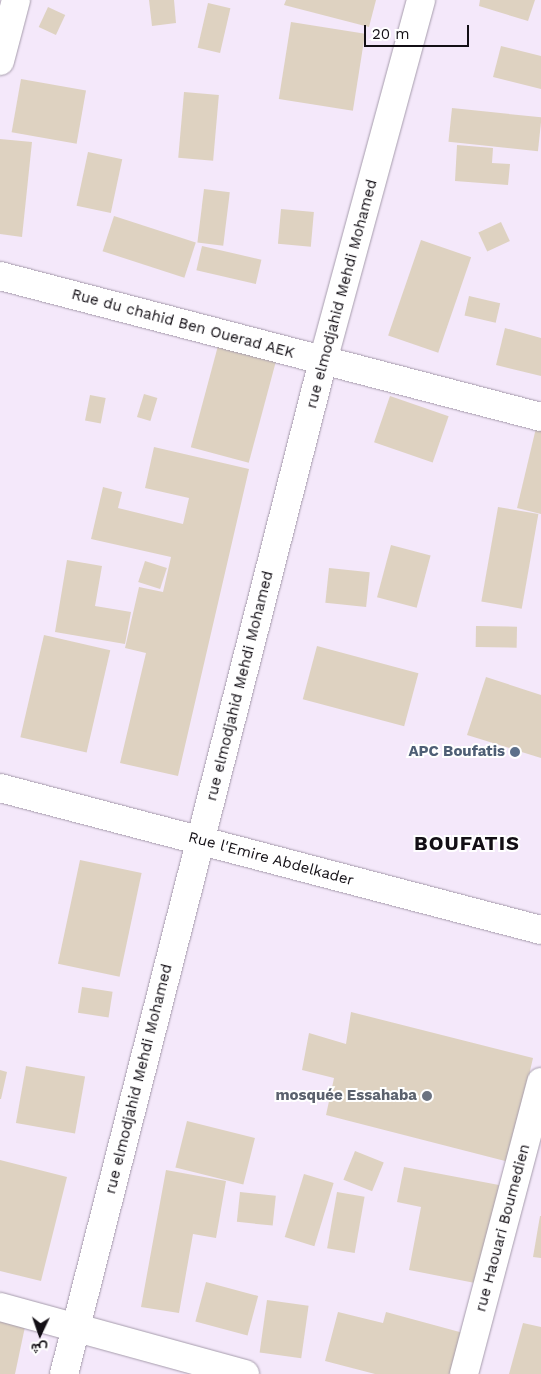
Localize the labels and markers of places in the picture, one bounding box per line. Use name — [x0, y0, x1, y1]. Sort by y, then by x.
place label: APC Boufatis — [408, 743, 505, 761]
marker: APC Boufatis — [509, 746, 521, 758]
place label: mosquée Essahaba — [275, 1087, 417, 1105]
marker: mosquée Essahaba — [421, 1090, 433, 1102]

